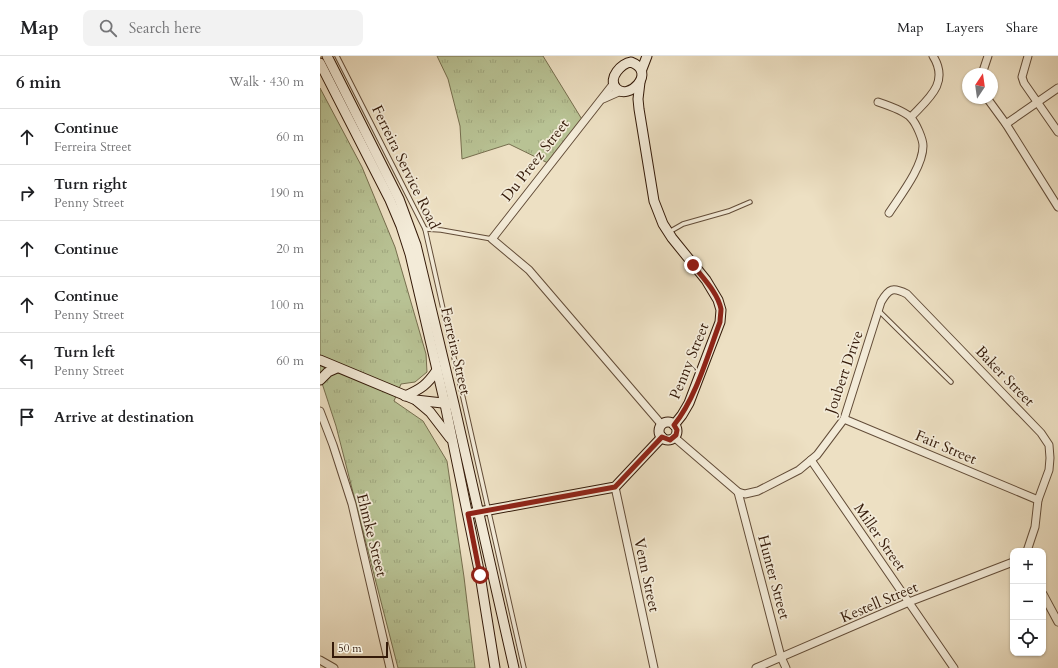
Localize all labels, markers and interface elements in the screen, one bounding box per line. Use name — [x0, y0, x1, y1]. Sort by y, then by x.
search box — [83, 10, 363, 46]
text: Map — [20, 15, 59, 41]
icon: search — [97, 17, 119, 39]
text: Search here — [129, 18, 201, 38]
text: Map — [897, 18, 924, 37]
text: Layers — [946, 18, 984, 37]
text: Share — [1006, 18, 1038, 37]
north arrow — [962, 68, 998, 104]
text: 6 min — [16, 71, 61, 94]
text: Walk · 430 m — [229, 73, 304, 91]
street label: Ferreira Service Road — [367, 102, 445, 232]
street label: Du Preez Street — [497, 115, 574, 205]
text: Continue — [54, 118, 119, 138]
icon: ahead — [16, 126, 38, 148]
text: 60 m — [276, 128, 304, 146]
text: Ferreira Street — [54, 138, 131, 156]
text: Turn right — [54, 174, 127, 194]
icon: right — [16, 182, 38, 204]
text: 190 m — [270, 184, 304, 202]
text: Penny Street — [54, 194, 124, 212]
icon: ahead — [16, 238, 38, 260]
text: Continue — [54, 239, 119, 259]
text: 20 m — [276, 240, 304, 258]
route end — [684, 256, 702, 274]
text: Continue — [54, 286, 119, 306]
icon: ahead — [16, 294, 38, 316]
text: 100 m — [270, 296, 304, 314]
street label: Ferreira Street — [436, 305, 476, 397]
text: Penny Street — [54, 306, 124, 324]
street label: Penny Street — [665, 320, 713, 402]
street label: Joubert Drive — [820, 328, 868, 418]
street label: Baker Street — [971, 341, 1039, 411]
text: Turn left — [54, 342, 115, 362]
icon: left — [16, 350, 38, 372]
text: 60 m — [276, 352, 304, 370]
text: Penny Street — [54, 362, 124, 380]
icon: arrive — [16, 406, 38, 428]
text: Arrive at destination — [54, 407, 194, 427]
street label: Fair Street — [912, 425, 980, 469]
street label: Ehmke Street — [352, 491, 392, 579]
street label: Miller Street — [849, 499, 911, 575]
street label: Hunter Street — [753, 533, 795, 622]
street label: Venn Street — [629, 536, 665, 614]
map controls — [1010, 548, 1046, 656]
button: + — [1010, 548, 1046, 584]
route start — [471, 566, 489, 584]
street label: Kestell Street — [837, 577, 921, 627]
button: − — [1010, 584, 1046, 620]
button: locate — [1010, 620, 1046, 656]
scale bar — [332, 640, 388, 659]
text: 50 m — [338, 641, 362, 656]

